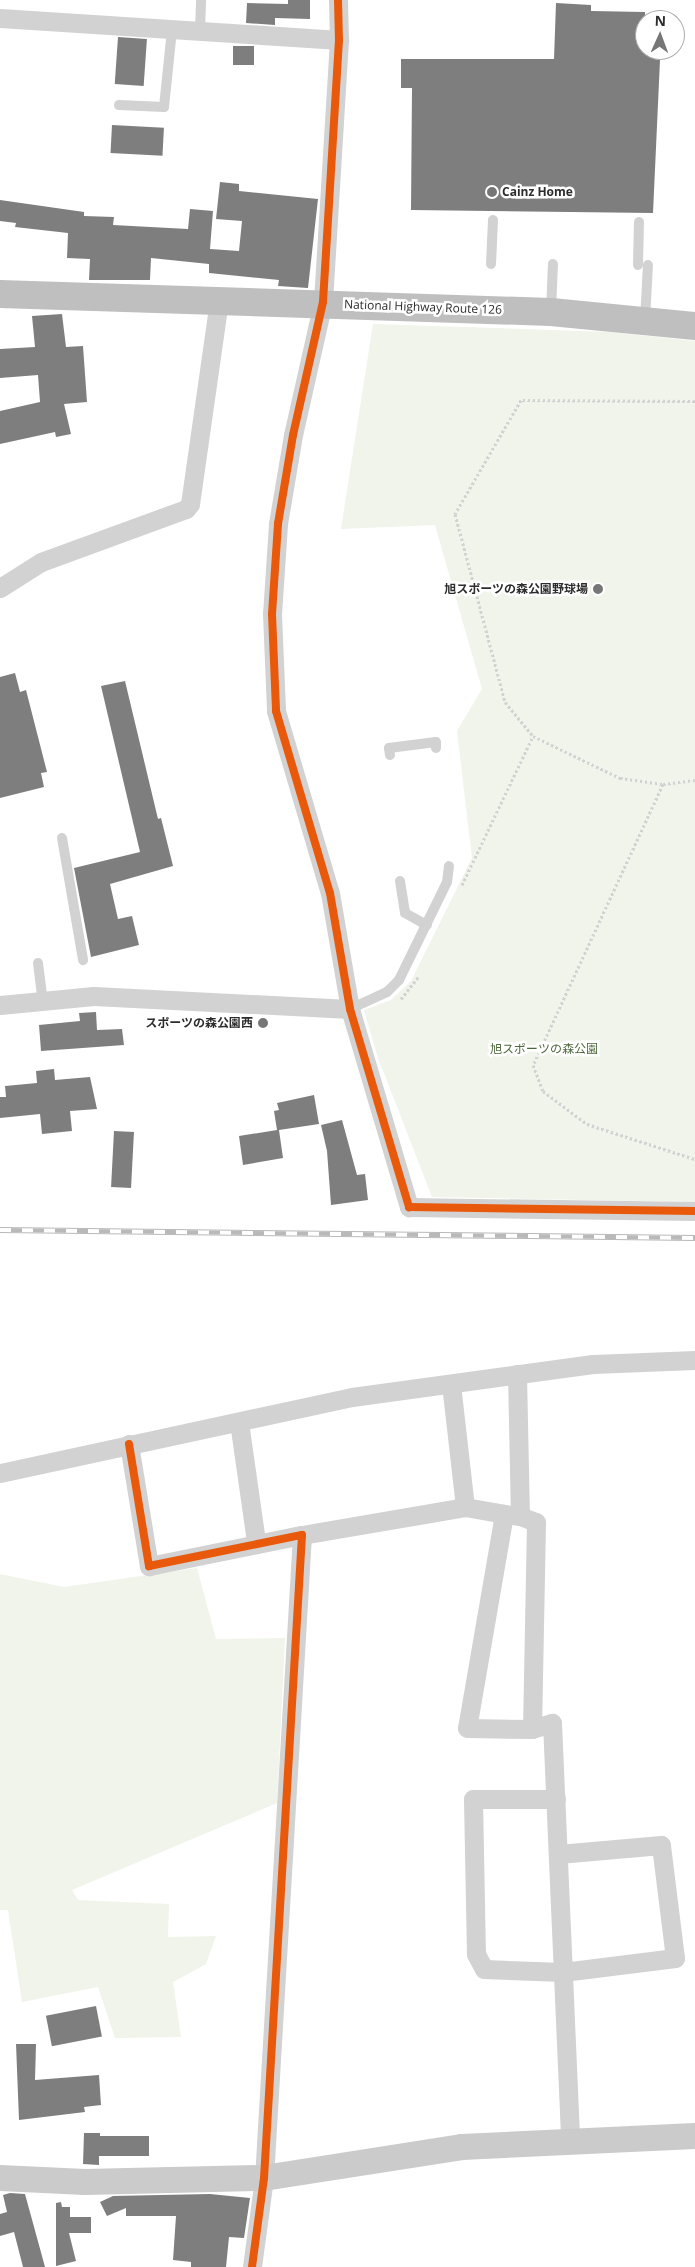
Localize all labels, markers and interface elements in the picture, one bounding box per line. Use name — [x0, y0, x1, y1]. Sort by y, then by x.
north arrow — [635, 10, 685, 60]
text: N — [654, 11, 667, 30]
place label: Cainz Home — [502, 185, 573, 199]
marker: Cainz Home — [486, 186, 498, 198]
street label: National Highway Route 126 — [344, 297, 502, 317]
place label: 旭スポーツの森公園野球場 — [444, 582, 588, 596]
marker: 旭スポーツの森公園野球場 — [592, 583, 604, 595]
place label: スポーツの森公園西 — [145, 1016, 253, 1030]
marker: スポーツの森公園西 — [257, 1017, 269, 1029]
park label: 旭スポーツの森公園 — [490, 1042, 598, 1056]

